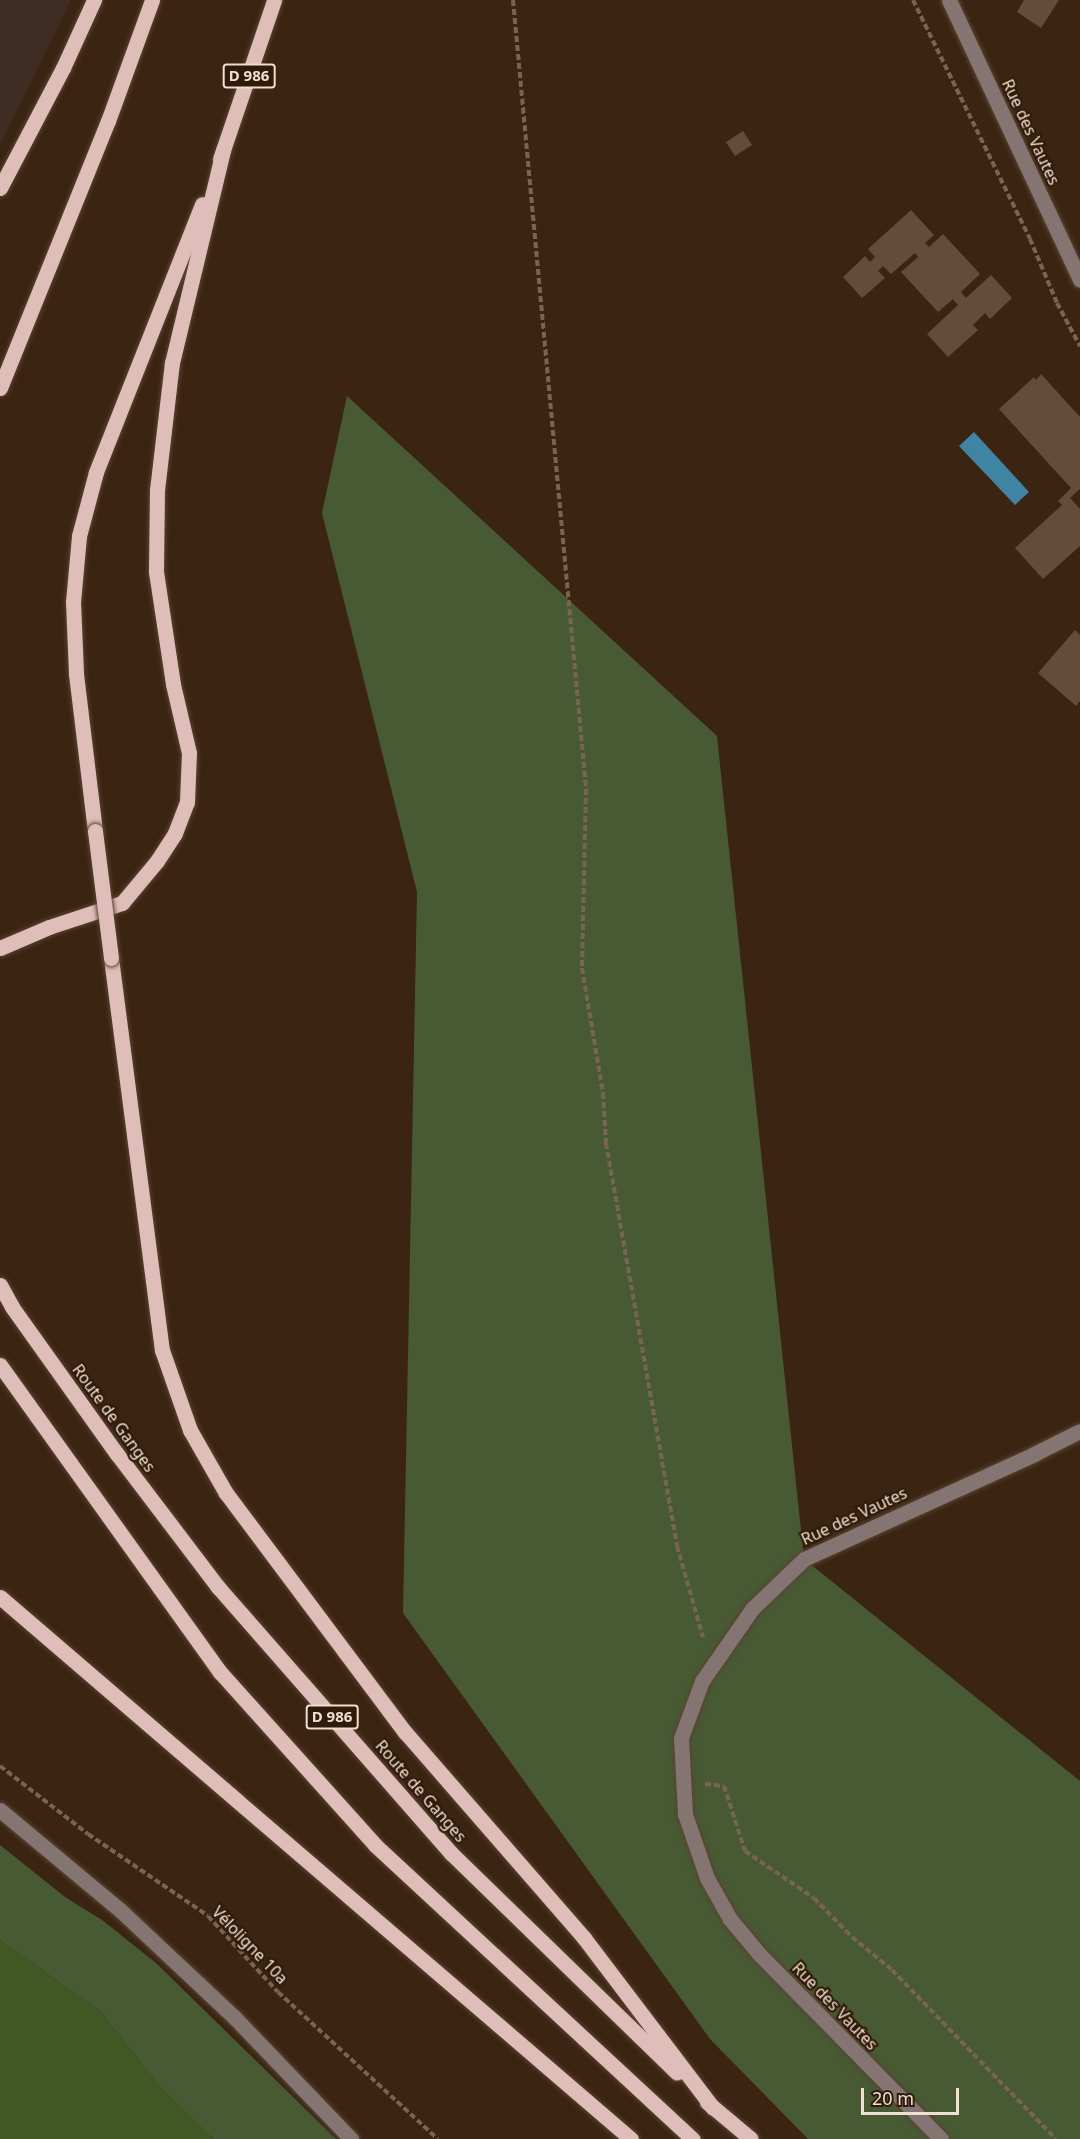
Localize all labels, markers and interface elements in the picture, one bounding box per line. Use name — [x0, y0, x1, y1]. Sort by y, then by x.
road number: D 986 — [222, 64, 276, 88]
street label: Rue des Vautes — [998, 76, 1064, 188]
street label: Route de Ganges — [68, 1360, 160, 1476]
street label: Rue des Vautes — [798, 1483, 910, 1549]
road number: D 986 — [305, 1705, 359, 1729]
street label: Route de Ganges — [372, 1736, 470, 1846]
street label: Véloligne 10a — [208, 1902, 292, 1988]
street label: Rue des Vautes — [788, 1958, 882, 2054]
scale bar — [864, 2076, 962, 2114]
text: 20 m — [872, 2086, 914, 2110]

